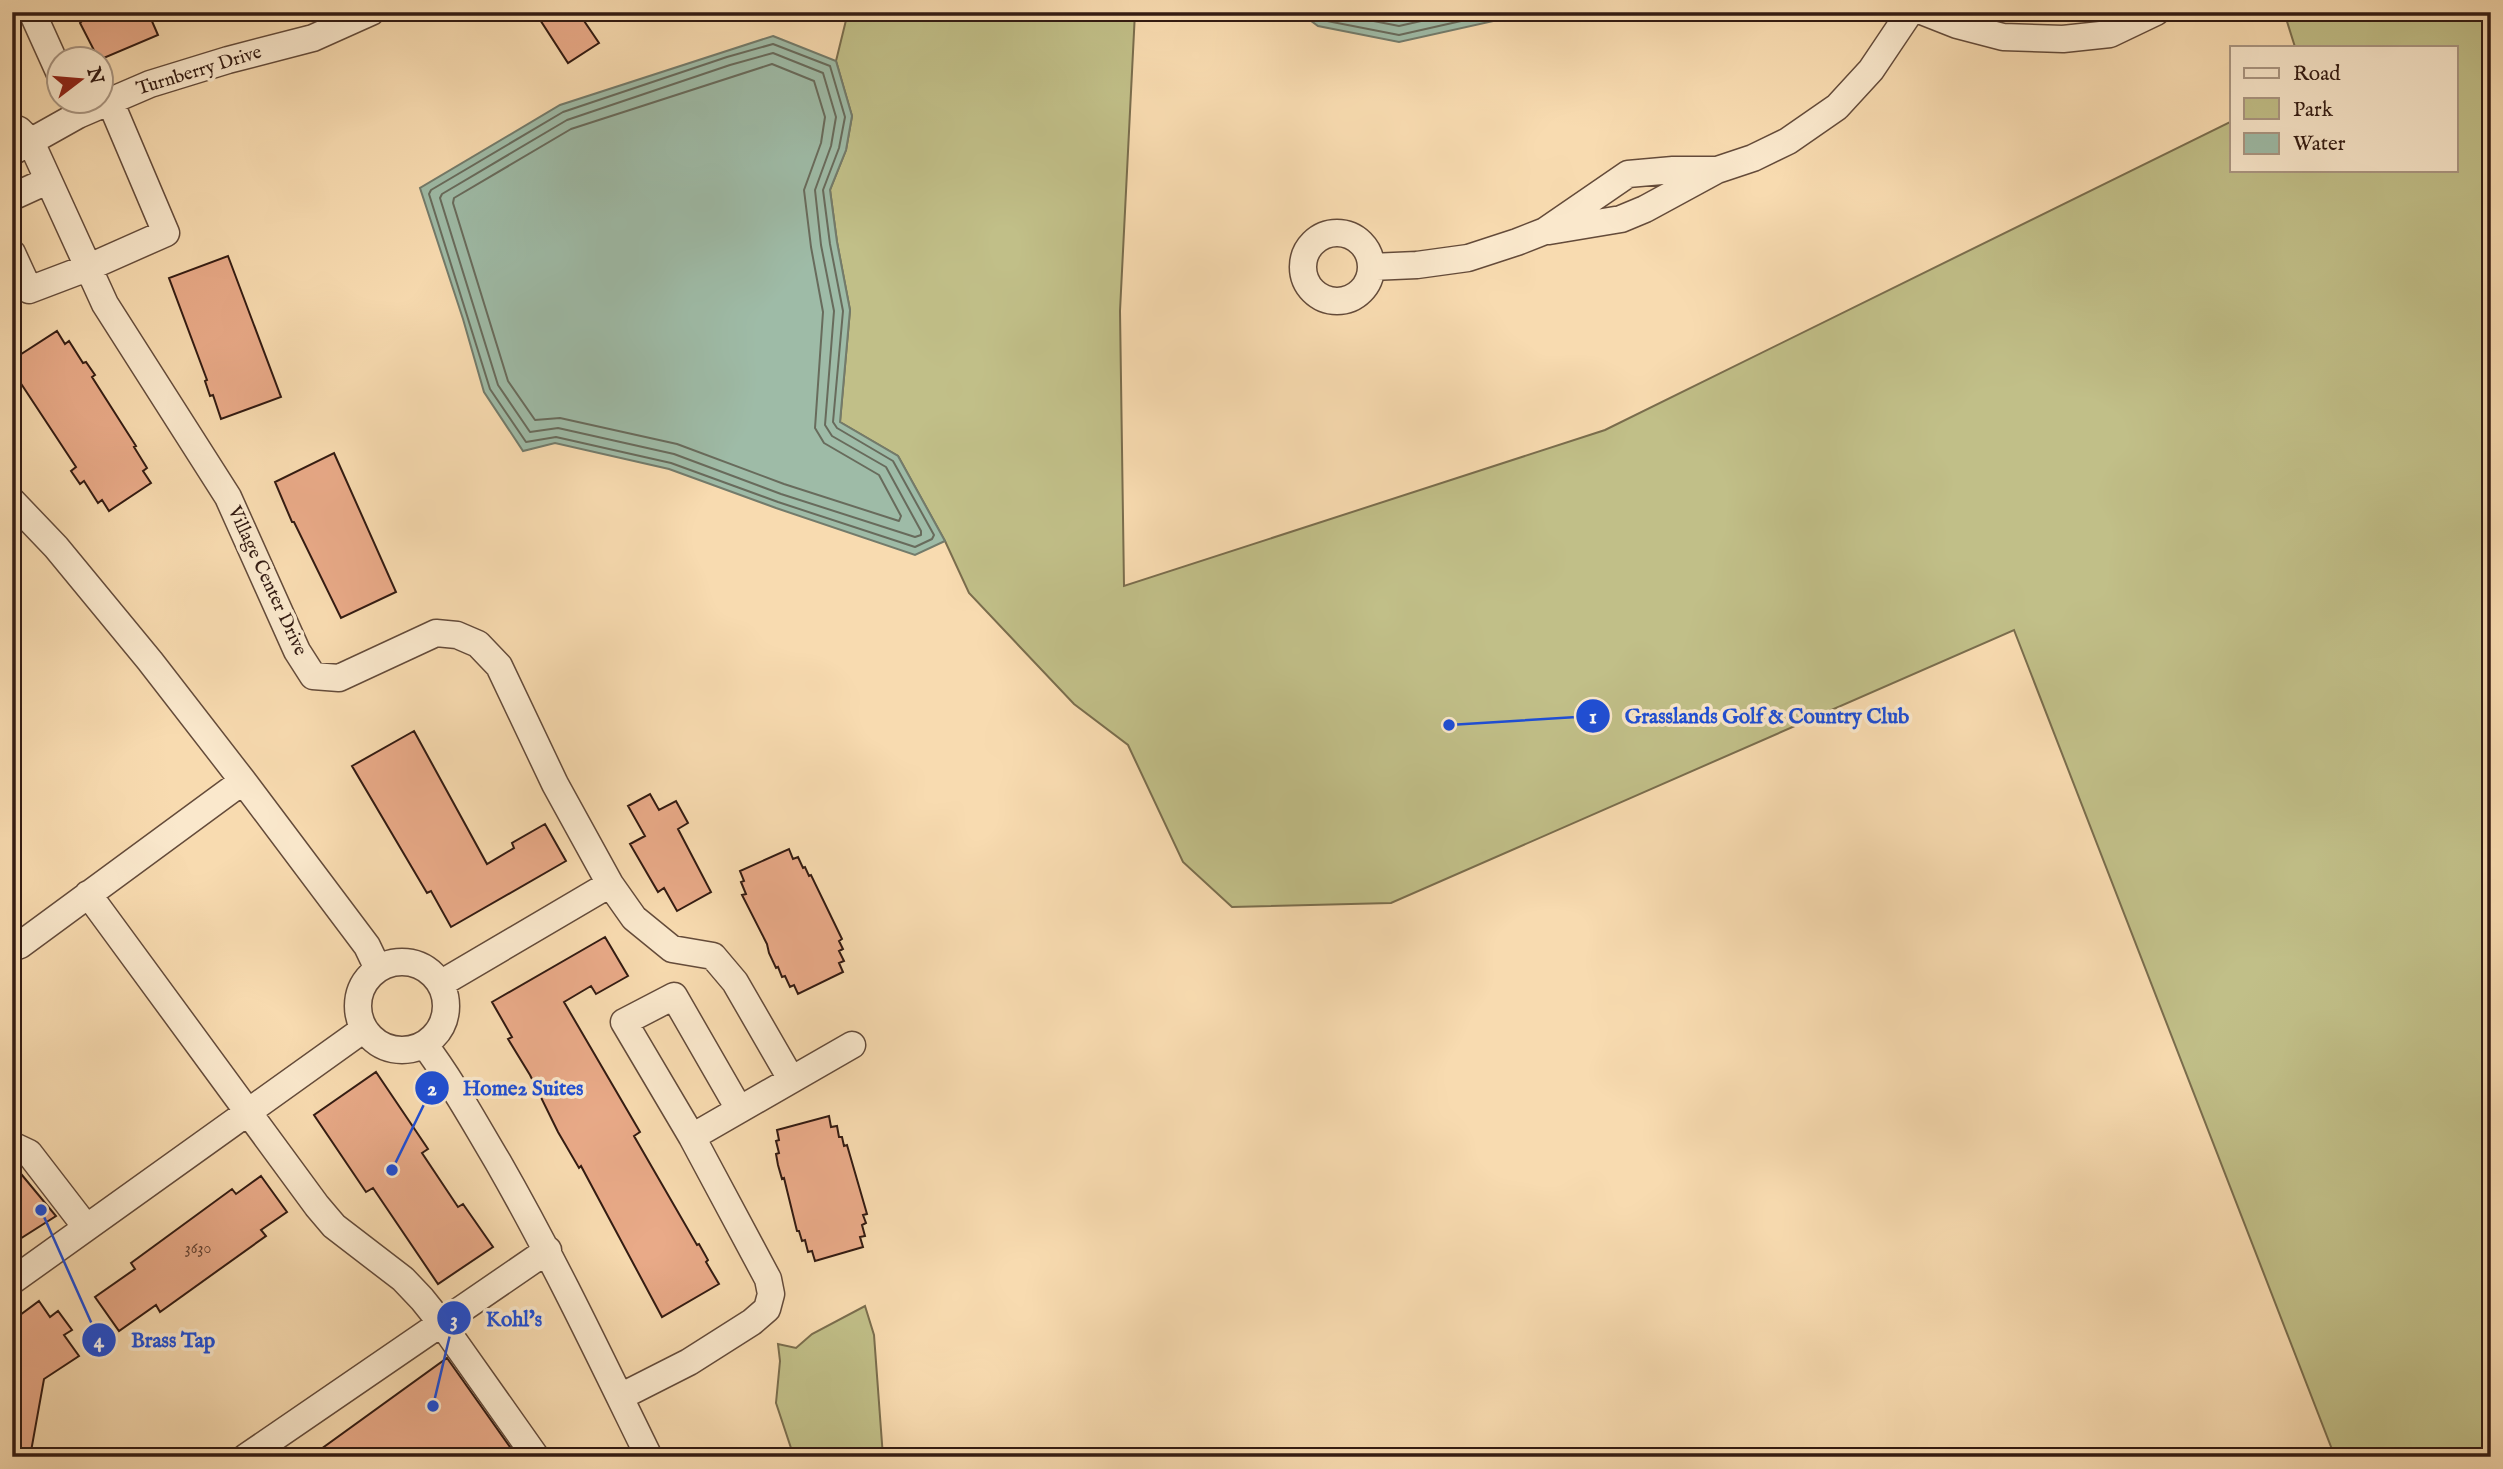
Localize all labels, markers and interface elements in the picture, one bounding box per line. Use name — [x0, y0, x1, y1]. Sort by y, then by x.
street label: Turnberry Drive — [133, 40, 265, 101]
north arrow — [46, 46, 116, 116]
legend — [2230, 46, 2458, 172]
text: Road — [2293, 61, 2341, 88]
text: N — [80, 64, 108, 88]
text: Park — [2293, 97, 2334, 124]
text: Water — [2293, 131, 2346, 158]
street label: Village Center Drive — [221, 501, 312, 660]
callout: Grasslands Golf & Country Club — [1576, 695, 1923, 737]
text: 1 — [1589, 704, 1597, 731]
text: Grasslands Golf & Country Club — [1625, 704, 1909, 731]
callout: Home2 Suites — [414, 1067, 598, 1109]
text: 2 — [427, 1076, 437, 1103]
text: Home2 Suites — [463, 1076, 583, 1103]
house number: 3630 — [185, 1239, 211, 1259]
callout: Kohl's — [437, 1297, 556, 1339]
text: 3 — [450, 1307, 458, 1334]
text: Kohl's — [486, 1307, 542, 1334]
callout: Brass Tap — [81, 1319, 229, 1361]
text: 4 — [94, 1328, 105, 1355]
text: Brass Tap — [131, 1328, 216, 1355]

